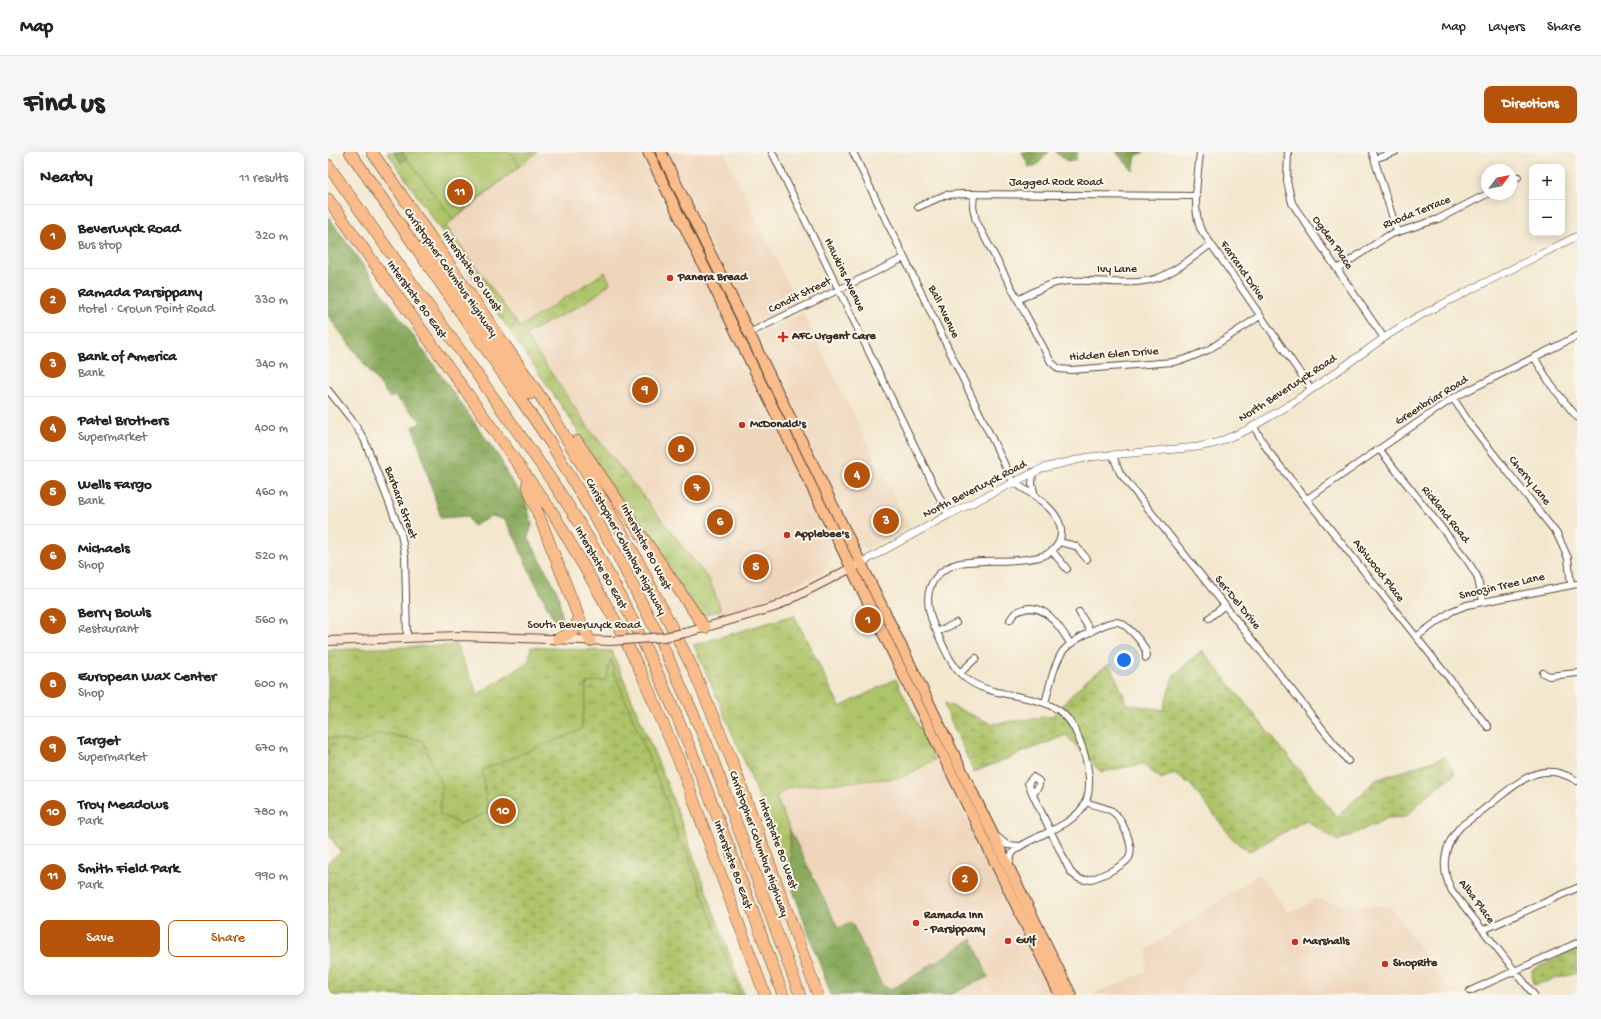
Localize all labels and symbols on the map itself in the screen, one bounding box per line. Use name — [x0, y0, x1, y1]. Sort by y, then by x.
north arrow — [1481, 164, 1517, 200]
street label: Jagged Rock Road — [1009, 176, 1104, 190]
pin: 11 — [447, 177, 473, 207]
street label: Rhoda Terrace — [1381, 193, 1454, 233]
street label: Christopher Columbus Highway — [400, 206, 500, 340]
street label: Ogden Place — [1308, 214, 1356, 273]
street label: Interstate 80 West — [438, 229, 505, 316]
street label: Hawkins Avenue — [820, 236, 868, 315]
street label: Farrand Drive — [1216, 238, 1268, 304]
street label: Interstate 80 East — [383, 258, 450, 343]
street label: Ivy Lane — [1097, 263, 1138, 277]
place label: Panera Bread — [677, 271, 749, 285]
marker: Panera Bread — [665, 273, 675, 283]
street label: Condit Street — [766, 274, 835, 317]
street label: Ball Avenue — [924, 282, 962, 341]
place label: AFC Urgent Care — [791, 330, 877, 344]
marker: AFC Urgent Care — [777, 331, 789, 343]
street label: Hidden Glen Drive — [1069, 345, 1160, 365]
street label: North Beverwyck Road — [1236, 351, 1341, 426]
street label: Greenbriar Road — [1393, 373, 1472, 429]
pin: 9 — [632, 375, 658, 405]
place label: McDonald's — [750, 418, 807, 432]
marker: McDonald's — [737, 420, 747, 430]
pin: 8 — [668, 434, 694, 464]
street label: Cherry Lane — [1505, 454, 1554, 509]
street label: North Beverwyck Road — [921, 457, 1030, 522]
pin: 4 — [844, 460, 870, 490]
street label: Barbara Street — [380, 464, 420, 542]
pin: 7 — [684, 473, 710, 503]
street label: Christopher Columbus Highway — [581, 476, 669, 618]
street label: Rickland Road — [1418, 484, 1473, 547]
street label: Interstate 80 West — [616, 501, 674, 594]
pin: 3 — [873, 506, 899, 536]
pin: 6 — [707, 507, 733, 537]
street label: Interstate 80 East — [571, 524, 630, 613]
place label: Applebee's — [794, 528, 849, 542]
marker: Applebee's — [782, 530, 792, 540]
street label: Ashwood Place — [1349, 537, 1407, 606]
pin: 5 — [743, 552, 769, 582]
street label: Snoozin Tree Lane — [1458, 570, 1547, 604]
street label: Ser-Del Drive — [1211, 573, 1264, 633]
pin: 1 — [855, 605, 881, 635]
street label: South Beverwyck Road — [527, 619, 642, 633]
your location — [1114, 650, 1134, 670]
street label: Christopher Columbus Highway — [725, 769, 791, 919]
pin: 10 — [490, 796, 516, 826]
street label: Interstate 80 West — [754, 797, 800, 892]
street label: Interstate 80 East — [709, 819, 755, 912]
pin: 2 — [952, 864, 978, 894]
street label: Alba Place — [1455, 877, 1498, 928]
place label: Ramada Inn - Parsippany — [923, 909, 985, 937]
marker: Ramada Inn - Parsippany — [911, 918, 921, 928]
place label: Gulf — [1016, 934, 1037, 948]
place label: Marshalls — [1303, 935, 1350, 949]
marker: Gulf — [1003, 936, 1013, 946]
marker: Marshalls — [1290, 937, 1300, 947]
place label: ShopRite — [1393, 957, 1438, 971]
marker: ShopRite — [1380, 959, 1390, 969]

